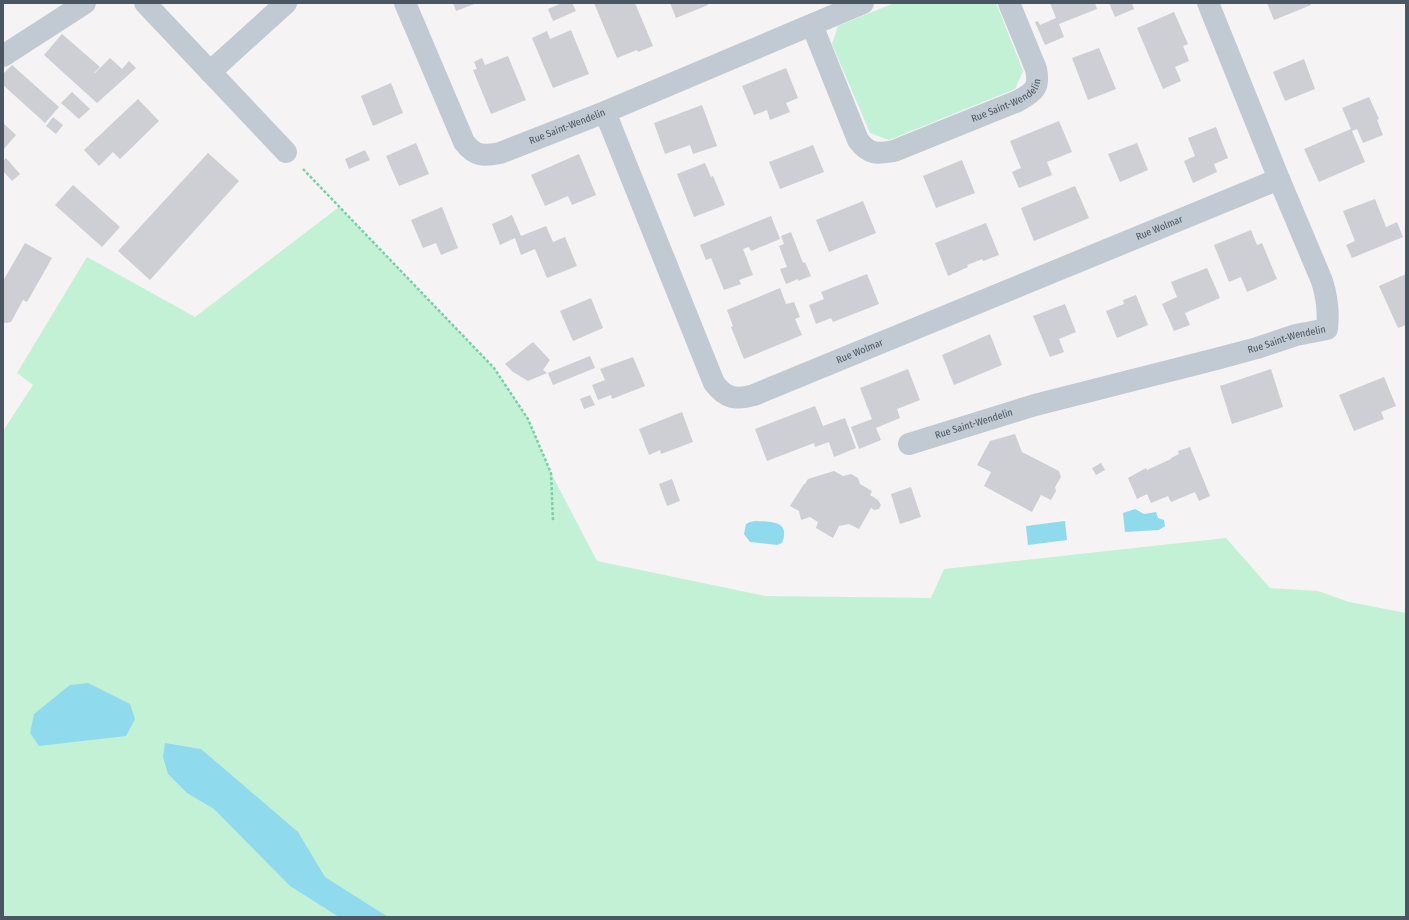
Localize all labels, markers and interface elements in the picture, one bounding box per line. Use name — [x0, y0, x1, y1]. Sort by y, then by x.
street label: Rue Saint-Wendelin — [970, 78, 1043, 125]
street label: Rue Saint-Wendelin — [528, 106, 607, 147]
street label: Rue Wolmar — [1134, 213, 1185, 243]
street label: Rue Saint-Wendelin — [1246, 323, 1327, 356]
street label: Rue Wolmar — [835, 336, 885, 366]
street label: Rue Saint-Wendelin — [934, 406, 1014, 442]

